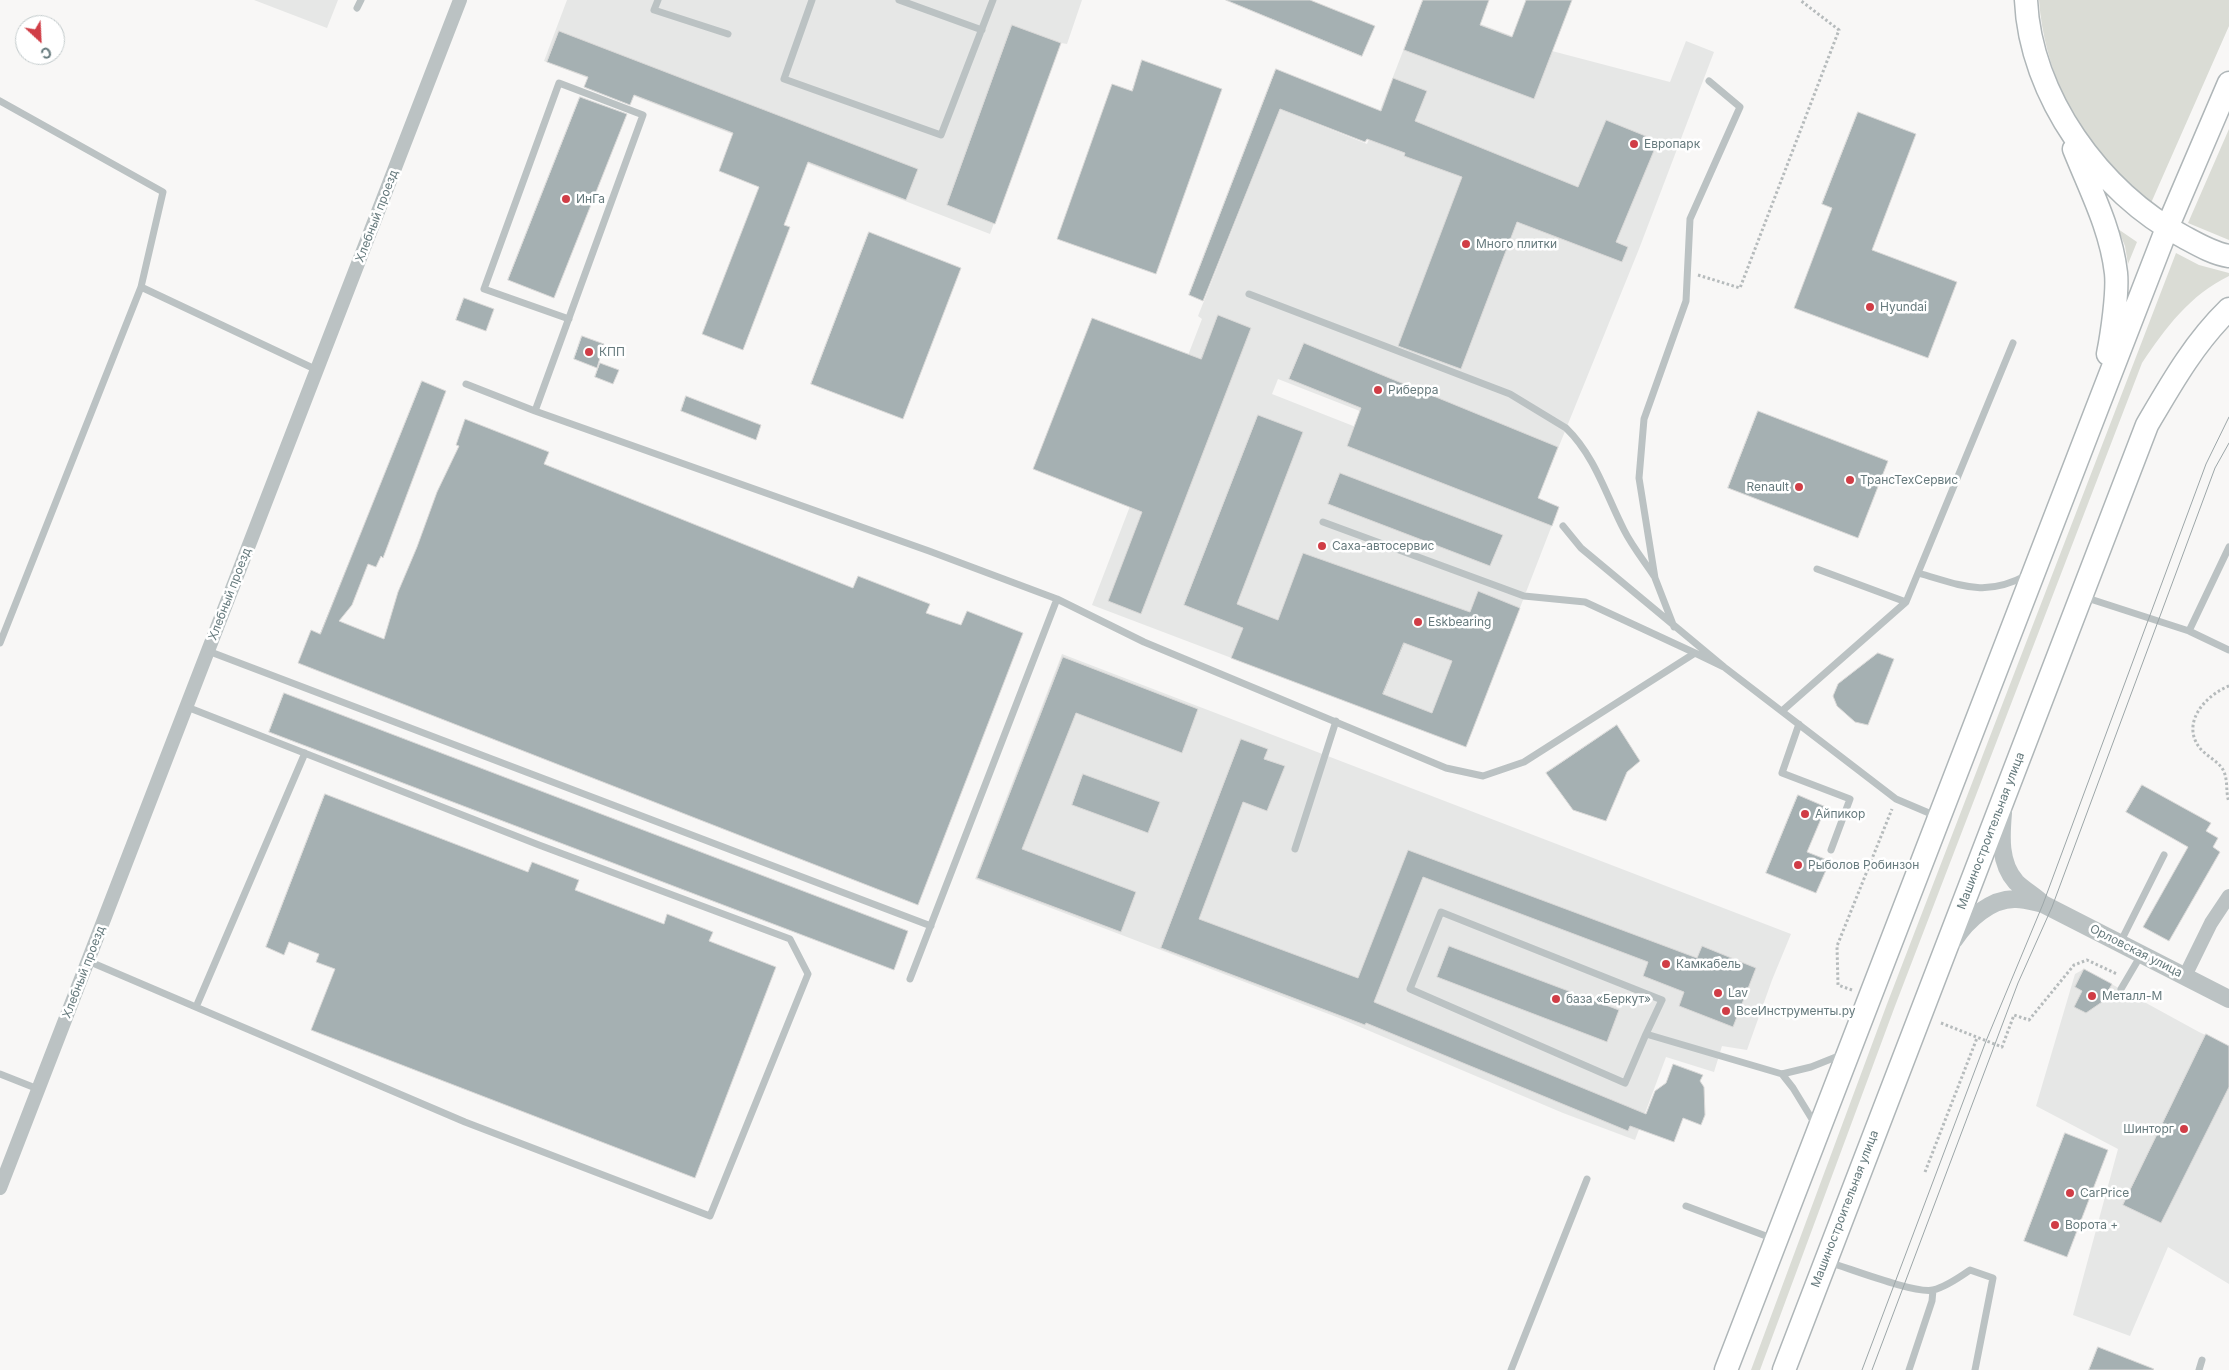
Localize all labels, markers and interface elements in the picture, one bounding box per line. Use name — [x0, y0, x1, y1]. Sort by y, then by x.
north arrow — [15, 15, 65, 65]
text: С — [38, 43, 54, 63]
place label: Европарк — [1644, 137, 1700, 151]
marker: Европарк — [1628, 138, 1640, 150]
street label: Хлебный проезд — [353, 168, 401, 264]
place label: ИнГа — [576, 192, 605, 206]
marker: ИнГа — [560, 193, 572, 205]
place label: Много плитки — [1476, 237, 1557, 251]
marker: Много плитки — [1460, 238, 1472, 250]
place label: Hyundai — [1880, 300, 1927, 314]
marker: Hyundai — [1864, 301, 1876, 313]
place label: КПП — [599, 345, 625, 359]
marker: КПП — [583, 346, 595, 358]
place label: Риберра — [1388, 383, 1438, 397]
marker: Риберра — [1372, 384, 1384, 396]
place label: ТрансТехСервис — [1860, 473, 1958, 487]
marker: ТрансТехСервис — [1844, 474, 1856, 486]
place label: Renault — [1747, 480, 1789, 494]
marker: Renault — [1793, 481, 1805, 493]
place label: Саха-автосервис — [1332, 539, 1434, 553]
marker: Саха-автосервис — [1316, 540, 1328, 552]
street label: Хлебный проезд — [206, 546, 254, 642]
place label: Eskbearing — [1428, 615, 1491, 629]
marker: Eskbearing — [1412, 616, 1424, 628]
street label: Машиностроительная улица — [1954, 750, 2028, 912]
place label: Айпикор — [1815, 807, 1865, 821]
marker: Айпикор — [1799, 808, 1811, 820]
place label: Рыболов Робинзон — [1808, 858, 1919, 872]
marker: Рыболов Робинзон — [1792, 859, 1804, 871]
street label: Орловская улица — [2087, 922, 2185, 980]
street label: Хлебный проезд — [60, 924, 108, 1020]
place label: Камкабель — [1676, 957, 1741, 971]
marker: Камкабель — [1660, 958, 1672, 970]
place label: Lav — [1728, 986, 1748, 1000]
marker: Lav — [1712, 987, 1724, 999]
place label: Металл-М — [2102, 989, 2162, 1003]
marker: Металл-М — [2086, 990, 2098, 1002]
place label: база «Беркут» — [1566, 992, 1651, 1006]
marker: база «Беркут» — [1550, 993, 1562, 1005]
place label: ВсеИнструменты.ру — [1736, 1004, 1856, 1018]
marker: ВсеИнструменты.ру — [1720, 1005, 1732, 1017]
place label: Шинторг — [2123, 1122, 2174, 1136]
marker: Шинторг — [2178, 1123, 2190, 1135]
street label: Машиностроительная улица — [1808, 1128, 1882, 1290]
place label: CarPrice — [2080, 1186, 2129, 1200]
marker: CarPrice — [2064, 1187, 2076, 1199]
place label: Ворота + — [2065, 1218, 2118, 1232]
marker: Ворота + — [2049, 1219, 2061, 1231]

